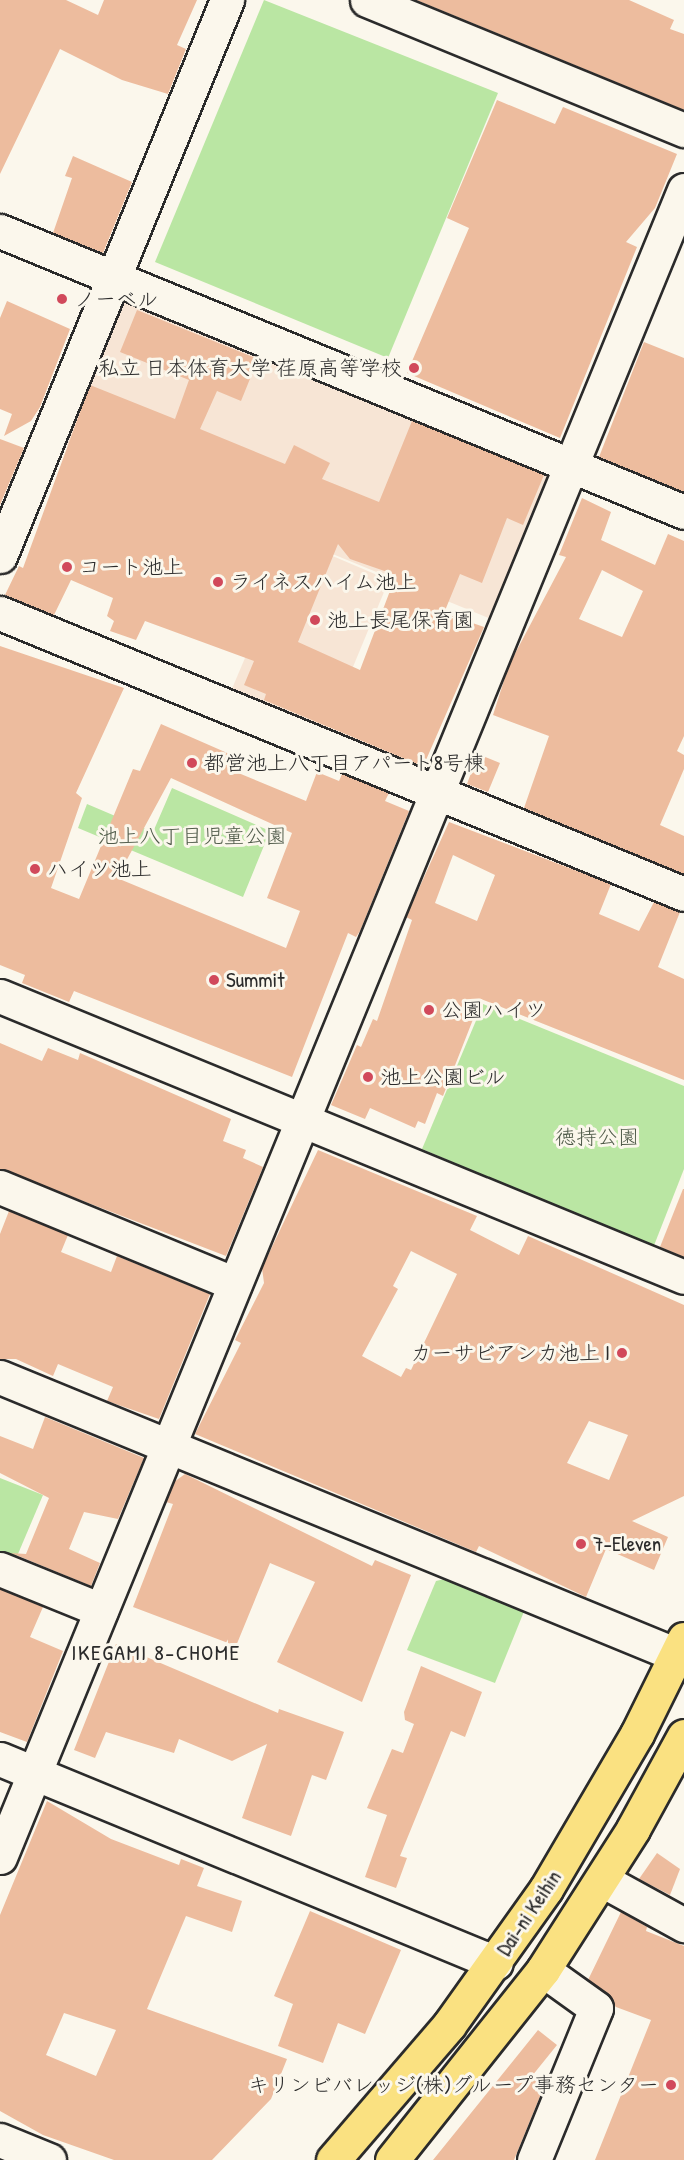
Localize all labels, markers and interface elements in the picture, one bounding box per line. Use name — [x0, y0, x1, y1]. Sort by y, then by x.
place label: ノーベル — [74, 286, 158, 312]
marker: ノーベル — [55, 292, 69, 306]
place label: 私立 日本体育大学 荏原高等学校 — [98, 355, 402, 381]
marker: 私立 日本体育大学 荏原高等学校 — [407, 361, 421, 375]
place label: コート池上 — [79, 554, 184, 580]
marker: コート池上 — [60, 560, 74, 574]
place label: ライネスハイム池上 — [230, 569, 419, 595]
marker: ライネスハイム池上 — [211, 575, 225, 589]
place label: 池上長尾保育園 — [327, 607, 474, 633]
marker: 池上長尾保育園 — [308, 613, 322, 627]
place label: 都営池上八丁目アパート8号棟 — [204, 750, 486, 776]
marker: 都営池上八丁目アパート8号棟 — [185, 756, 199, 770]
park label: 池上八丁目児童公園 — [98, 823, 286, 849]
place label: ハイツ池上 — [47, 856, 152, 882]
marker: ハイツ池上 — [28, 862, 42, 876]
place label: Summit — [226, 967, 285, 993]
marker: Summit — [207, 973, 221, 987]
place label: 公園ハイツ — [441, 997, 546, 1023]
marker: 公園ハイツ — [422, 1003, 436, 1017]
place label: 池上公園ビル — [380, 1064, 506, 1090]
marker: 池上公園ビル — [361, 1070, 375, 1084]
park label: 徳持公園 — [555, 1124, 639, 1150]
place label: カーサビアンカ池上 I — [411, 1340, 610, 1366]
marker: カーサビアンカ池上 I — [615, 1346, 629, 1360]
place label: 7-Eleven — [593, 1531, 661, 1557]
marker: 7-Eleven — [574, 1537, 588, 1551]
district label: IKEGAMI 8-CHOME — [71, 1640, 241, 1666]
street label: Dai-ni Keihin — [491, 1866, 567, 1960]
place label: キリンビバレッジ(株)グループ事務センター — [245, 2072, 659, 2098]
marker: キリンビバレッジ(株)グループ事務センター — [664, 2078, 678, 2092]

